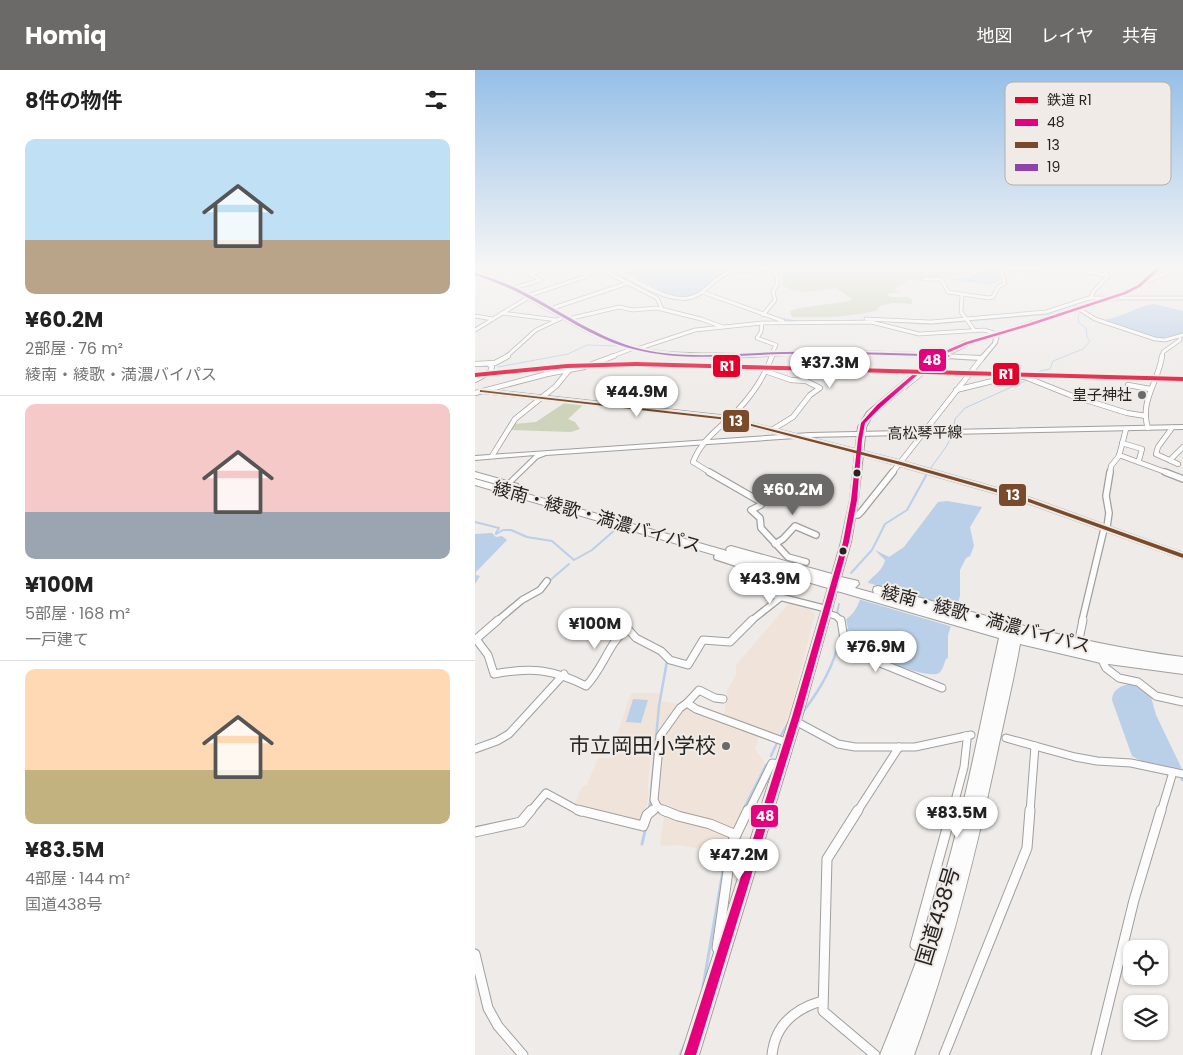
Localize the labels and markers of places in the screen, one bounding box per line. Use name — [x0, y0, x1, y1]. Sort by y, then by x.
pin: ¥37.3M — [789, 346, 871, 389]
pin: ¥44.9M — [596, 376, 678, 418]
place label: 皇子神社 — [1072, 384, 1132, 405]
marker: 皇子神社 — [1136, 389, 1148, 401]
unlabelled marker — [852, 468, 862, 478]
pin: ¥60.2M — [752, 474, 834, 516]
unlabelled marker — [838, 546, 848, 556]
pin: ¥43.9M — [729, 562, 811, 605]
pin: ¥100M — [560, 608, 630, 650]
pin: ¥76.9M — [835, 630, 917, 673]
place label: 市立岡田小学校 — [569, 731, 716, 760]
marker: 市立岡田小学校 — [720, 740, 732, 752]
pin: ¥83.5M — [916, 796, 998, 839]
pin: ¥47.2M — [698, 838, 780, 881]

